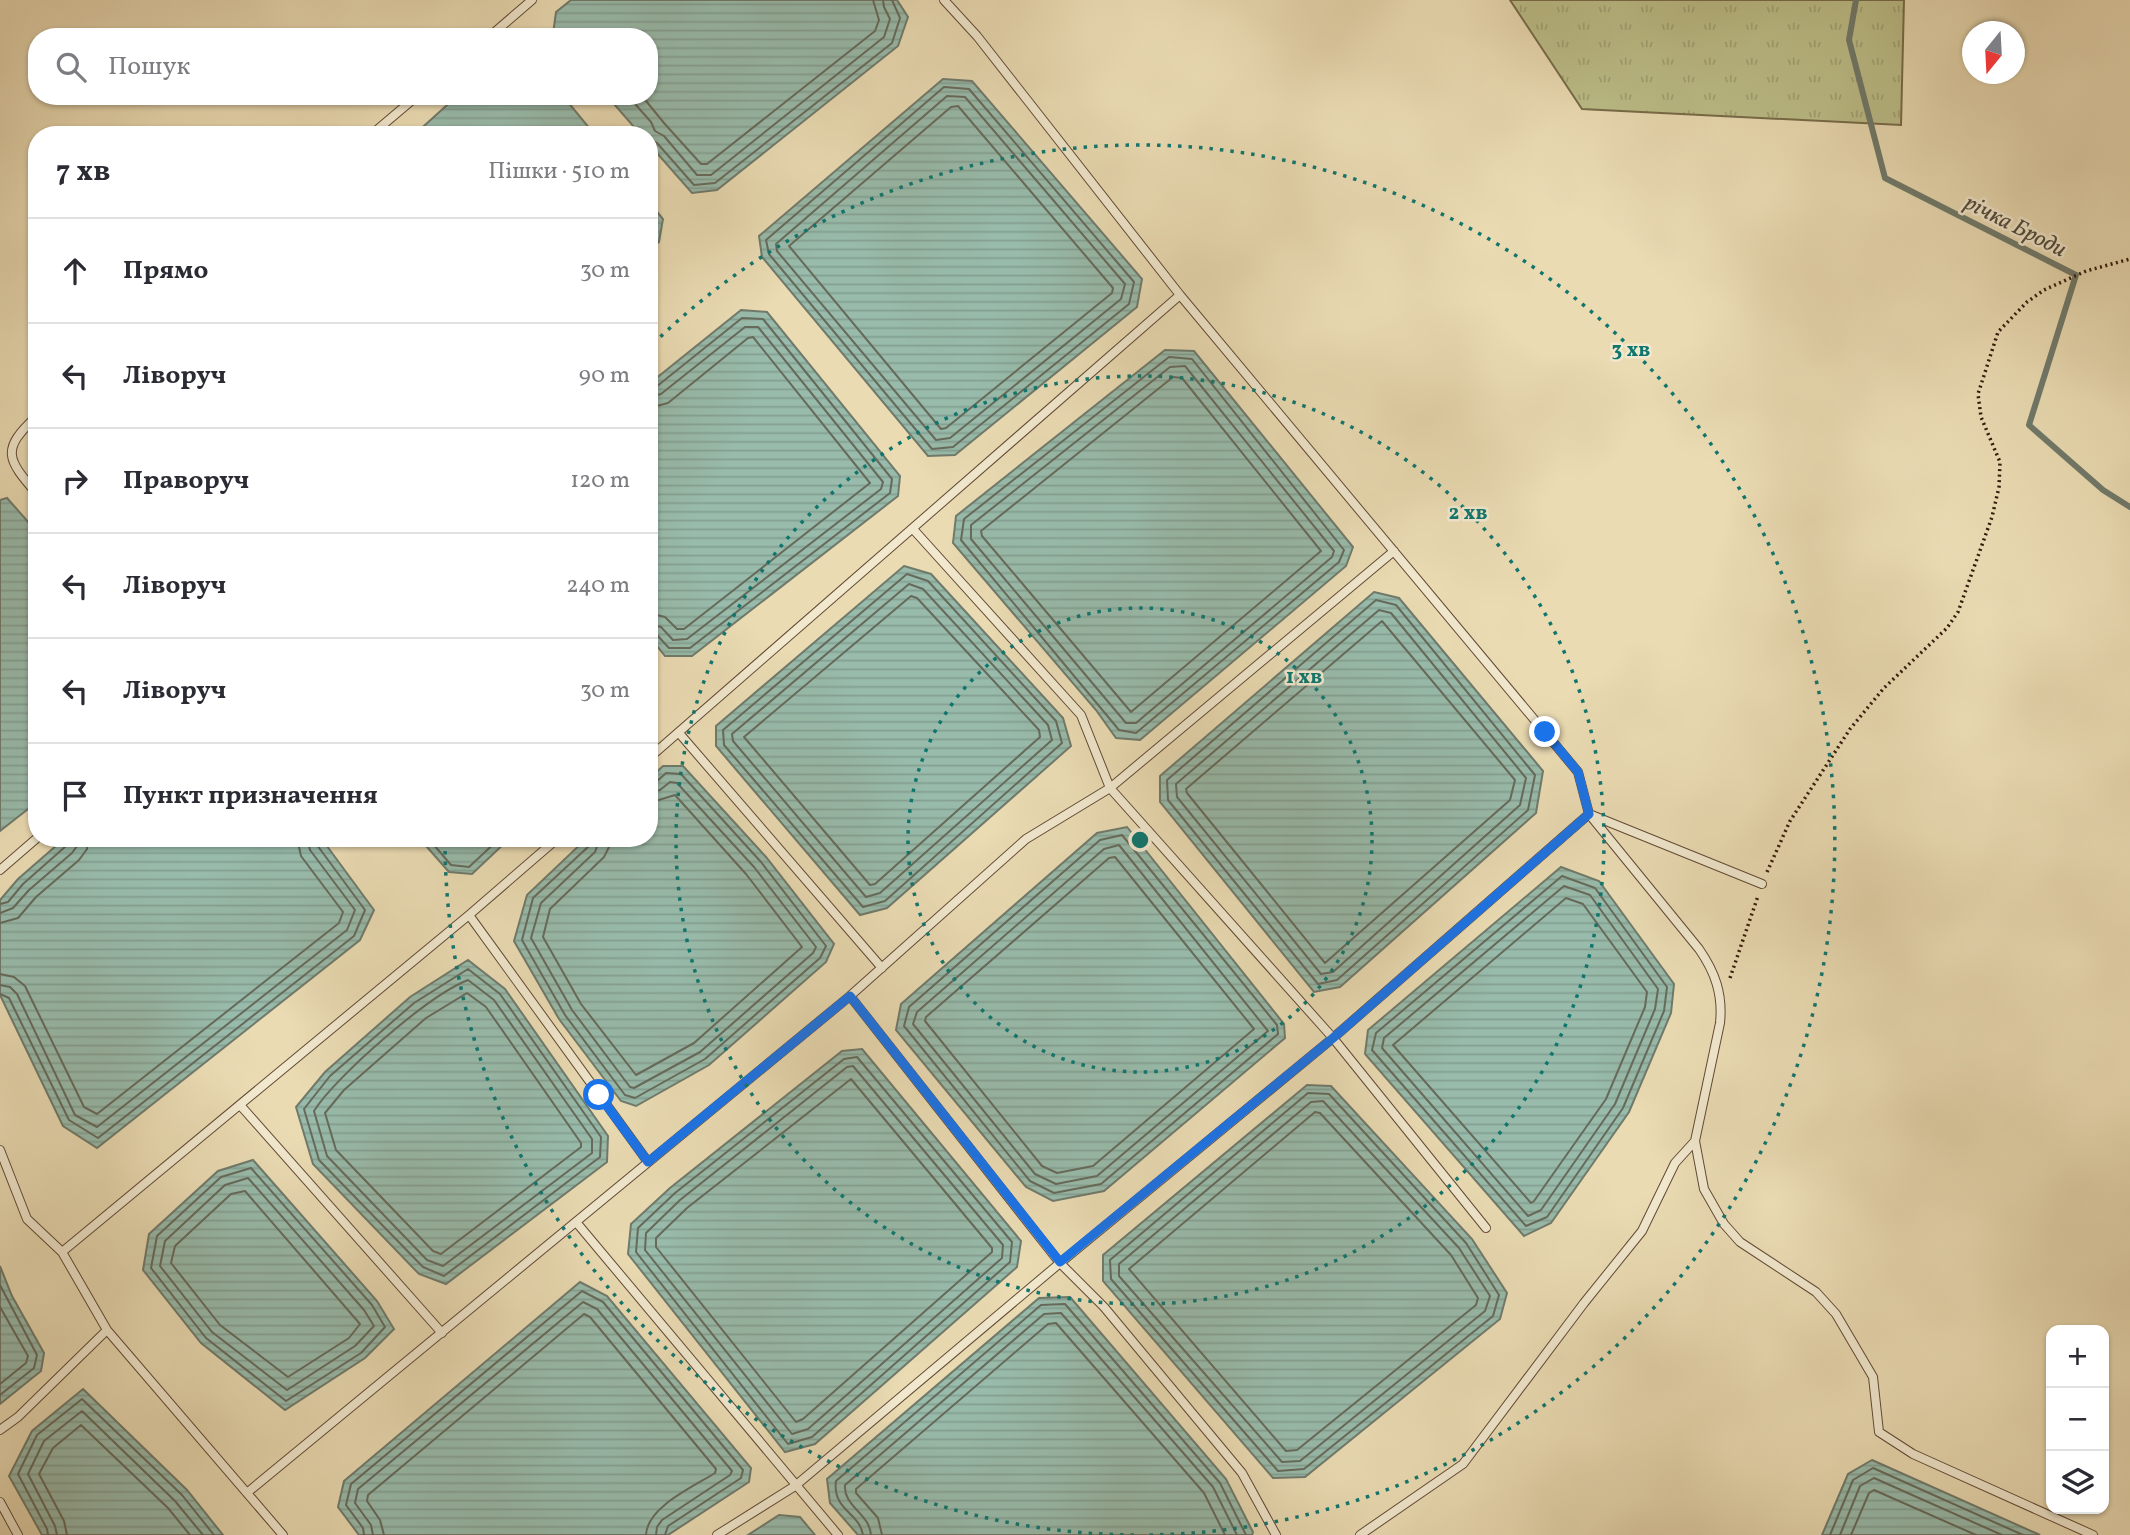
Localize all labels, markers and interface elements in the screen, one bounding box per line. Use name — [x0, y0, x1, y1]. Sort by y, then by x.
north arrow — [1962, 21, 2025, 84]
search box — [28, 28, 658, 105]
icon: search — [52, 48, 90, 86]
text: Пошук — [108, 49, 190, 85]
text: 7 хв — [56, 151, 111, 193]
text: Пішки · 510 m — [488, 156, 630, 188]
water label: річка Броди — [1959, 187, 2072, 266]
icon: ahead — [56, 252, 94, 290]
text: Прямо — [123, 253, 208, 289]
text: 30 m — [580, 255, 630, 287]
text: 3 хв — [1612, 336, 1650, 365]
icon: left — [56, 357, 94, 395]
text: Ліворуч — [123, 358, 226, 394]
text: 90 m — [579, 360, 630, 392]
icon: right — [56, 462, 94, 500]
text: Праворуч — [123, 463, 249, 499]
text: 120 m — [570, 465, 630, 497]
text: 2 хв — [1448, 499, 1488, 528]
icon: left — [56, 567, 94, 605]
text: Ліворуч — [123, 568, 226, 604]
text: 240 m — [566, 570, 630, 602]
text: 1 хв — [1286, 663, 1322, 692]
icon: left — [56, 672, 94, 710]
text: Ліворуч — [123, 673, 226, 709]
text: 30 m — [580, 675, 630, 707]
route end — [1529, 716, 1560, 747]
icon: arrive — [56, 777, 94, 815]
text: Пункт призначення — [123, 778, 378, 814]
centre of rings — [1128, 828, 1152, 852]
route start — [583, 1079, 614, 1110]
map controls — [2046, 1325, 2109, 1514]
button: + — [2046, 1325, 2109, 1388]
button: − — [2046, 1388, 2109, 1451]
button: layers — [2046, 1451, 2109, 1514]

